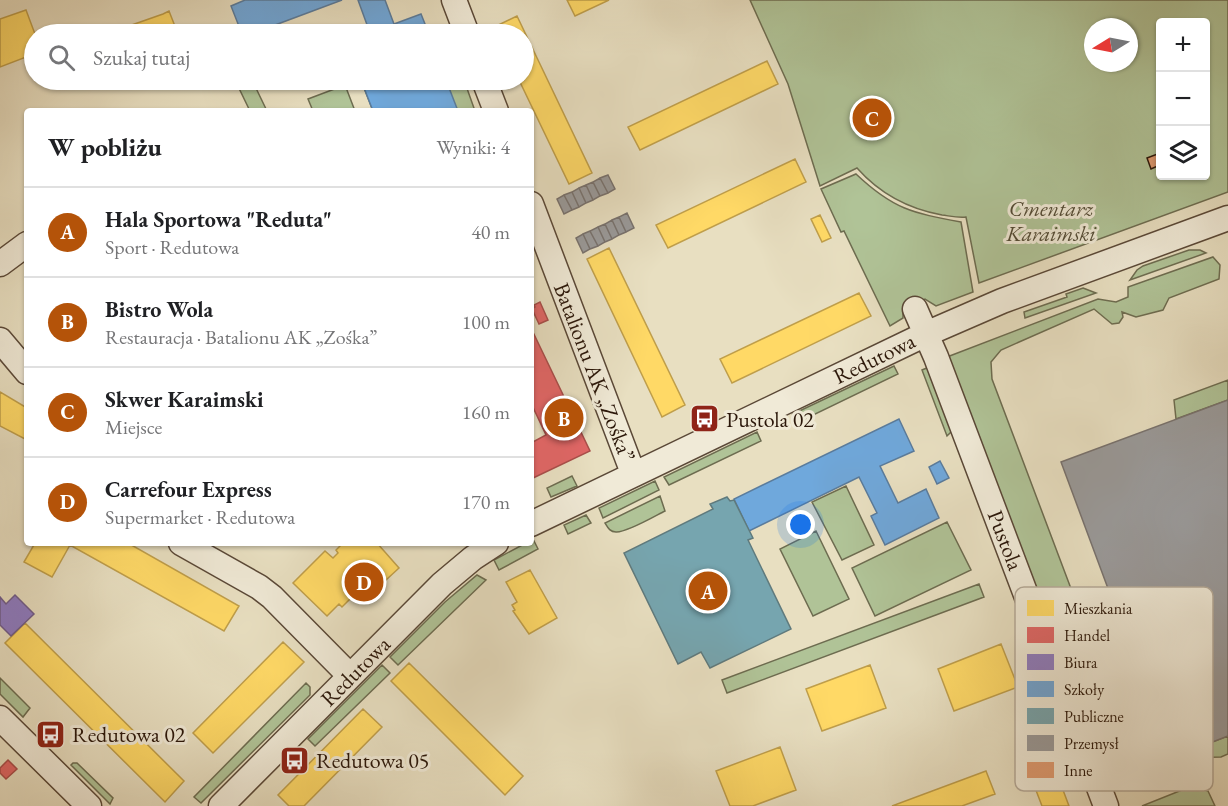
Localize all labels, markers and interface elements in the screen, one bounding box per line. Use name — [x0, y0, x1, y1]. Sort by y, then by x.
north arrow — [1084, 18, 1138, 72]
map controls — [1156, 18, 1210, 180]
button: + — [1156, 18, 1210, 72]
search box — [24, 24, 534, 90]
icon: search — [45, 41, 78, 74]
text: Szukaj tutaj — [93, 43, 190, 72]
button: − — [1156, 72, 1210, 126]
pin: C — [852, 96, 892, 140]
button: layers — [1156, 126, 1210, 180]
text: W pobliżu — [48, 130, 162, 164]
text: Wyniki: 4 — [437, 134, 510, 160]
park label: Cmentarz Karaimski — [1005, 194, 1097, 248]
text: Hala Sportowa "Reduta" — [105, 205, 332, 234]
text: A — [60, 219, 75, 245]
text: 40 m — [471, 219, 510, 245]
text: Sport · Redutowa — [105, 234, 239, 260]
street label: Batalionu AK „Zośka” — [549, 279, 641, 465]
text: Bistro Wola — [105, 295, 213, 324]
text: B — [61, 309, 74, 335]
text: 100 m — [462, 309, 510, 335]
text: Restauracja · Batalionu AK „Zośka” — [105, 324, 377, 350]
street label: Redutowa — [828, 326, 920, 391]
text: Skwer Karaimski — [105, 385, 263, 414]
pin: B — [544, 396, 584, 440]
text: C — [60, 399, 75, 425]
text: 160 m — [462, 399, 510, 425]
bus stop icon: Pustola 02 — [689, 403, 721, 435]
place label: Pustola 02 — [726, 405, 814, 434]
text: Miejsce — [105, 414, 162, 440]
text: Carrefour Express — [105, 475, 272, 504]
text: D — [60, 489, 75, 515]
text: 170 m — [462, 489, 510, 515]
text: Supermarket · Redutowa — [105, 504, 295, 530]
street label: Pustola — [981, 506, 1030, 575]
your location — [786, 510, 815, 539]
pin: D — [344, 560, 384, 604]
pin: A — [688, 568, 728, 614]
legend — [1015, 587, 1213, 791]
text: Mieszkania — [1064, 598, 1133, 619]
text: Handel — [1064, 625, 1110, 646]
street label: Redutowa — [314, 630, 397, 713]
text: Biura — [1064, 652, 1098, 673]
text: Szkoły — [1064, 679, 1105, 700]
text: Publiczne — [1064, 706, 1124, 727]
bus stop icon: Redutowa 02 — [35, 718, 67, 750]
place label: Redutowa 02 — [72, 720, 186, 749]
text: Przemysł — [1064, 733, 1119, 754]
bus stop icon: Redutowa 05 — [279, 744, 311, 776]
place label: Redutowa 05 — [316, 746, 429, 775]
text: Inne — [1064, 760, 1093, 781]

